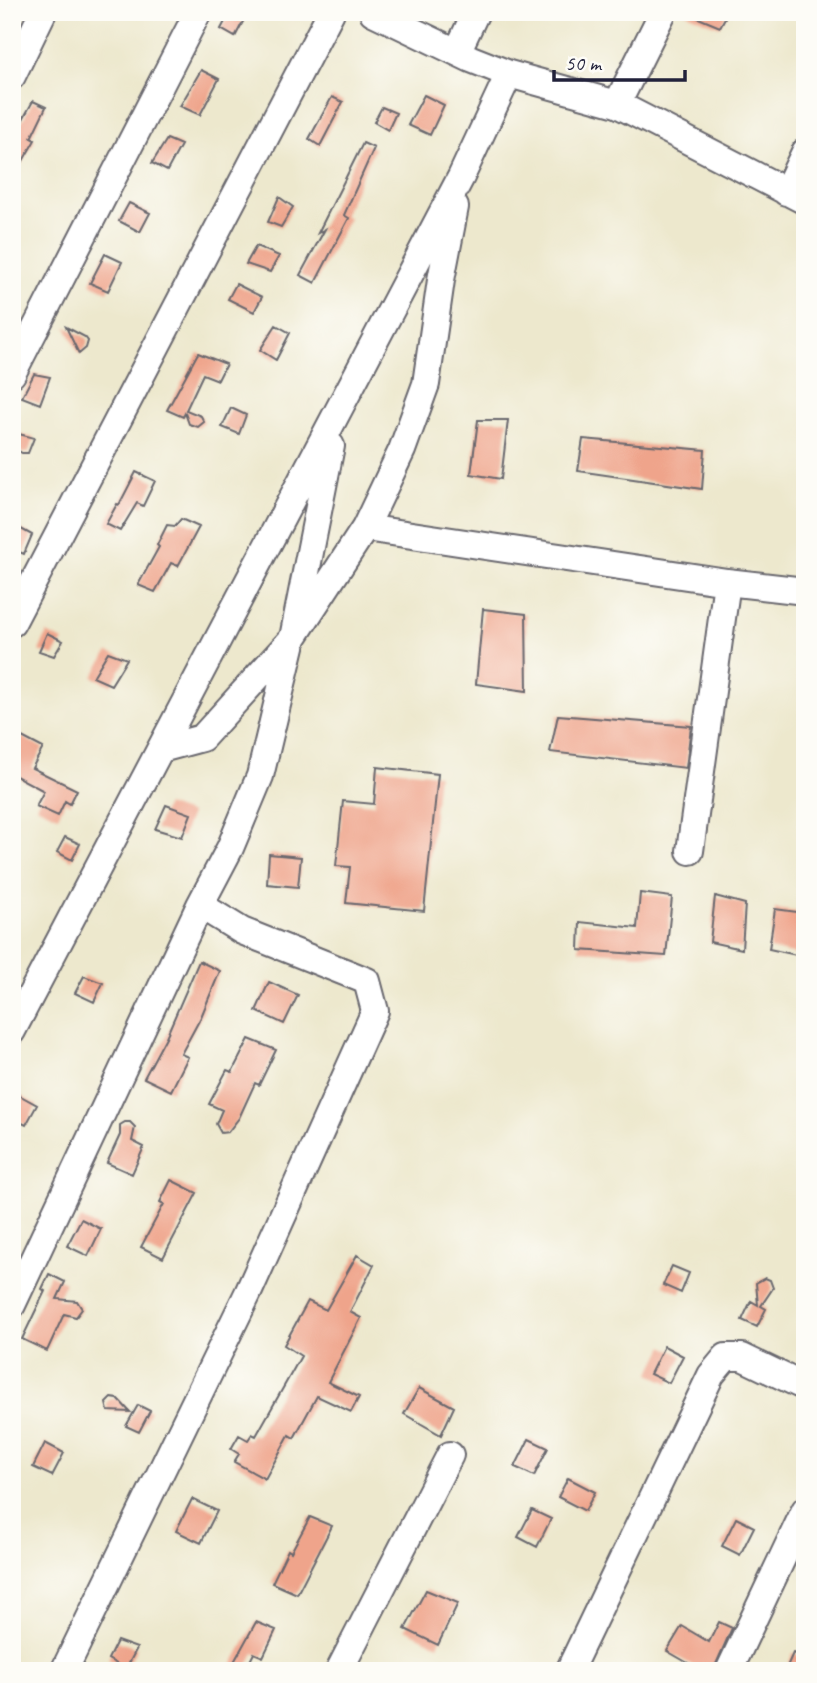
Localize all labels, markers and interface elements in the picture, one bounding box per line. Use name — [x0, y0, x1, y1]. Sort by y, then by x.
scale bar — [554, 38, 686, 82]
text: 50 m — [565, 50, 603, 76]

